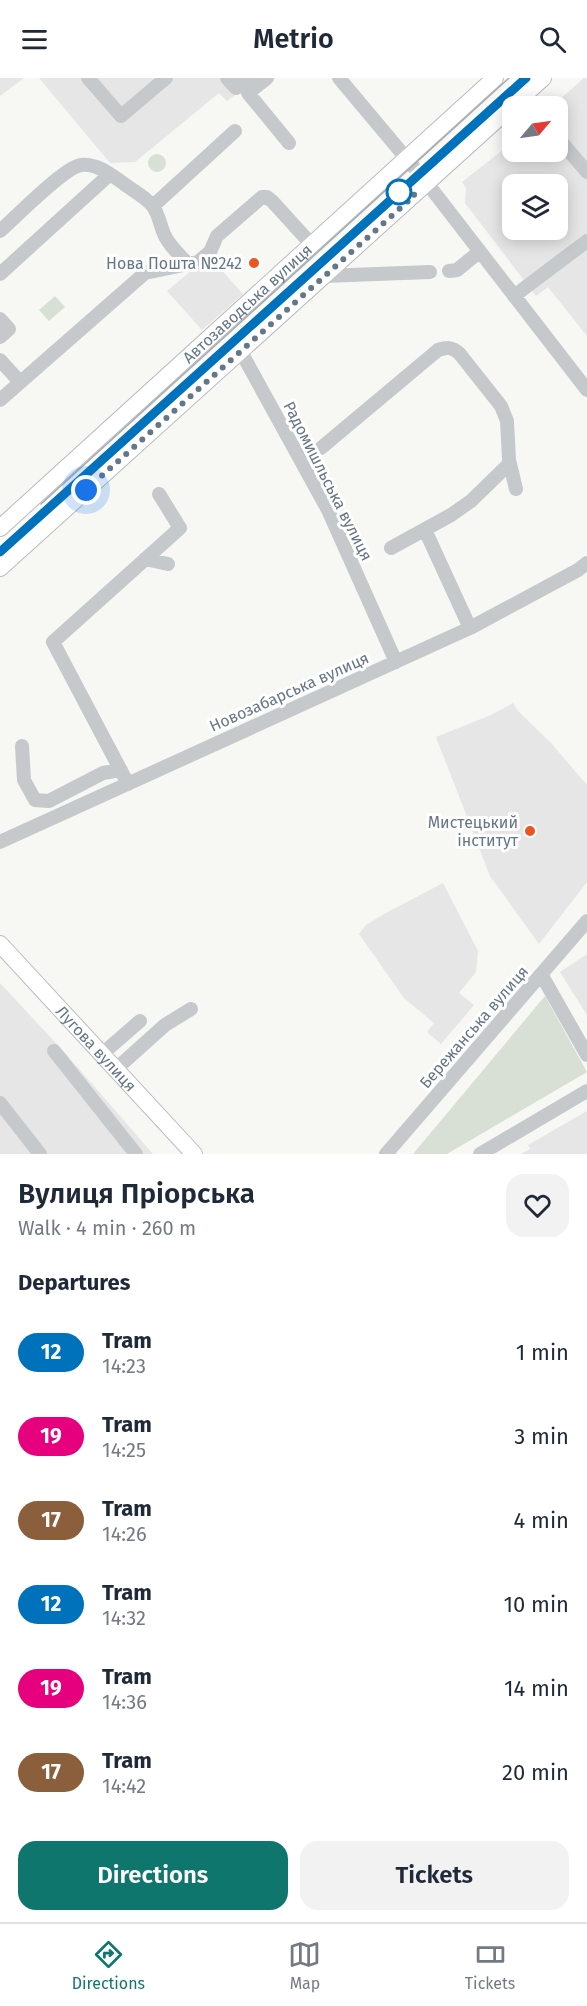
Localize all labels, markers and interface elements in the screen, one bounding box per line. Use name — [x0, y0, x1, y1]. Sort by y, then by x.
icon: menu — [18, 23, 51, 56]
text: Metrio — [253, 23, 334, 55]
icon: search — [536, 23, 569, 56]
north arrow — [502, 96, 568, 162]
map controls — [502, 96, 568, 240]
button: layers — [502, 174, 568, 240]
unlabelled marker — [386, 179, 412, 205]
street label: Автозаводська вулиця — [179, 240, 316, 367]
place label: Нова Пошта №242 — [106, 254, 242, 273]
marker: Нова Пошта №242 — [247, 256, 261, 270]
street label: Радомишльська вулиця — [280, 398, 376, 564]
your location — [71, 475, 101, 505]
street label: Новозабарська вулиця — [206, 648, 372, 736]
place label: Мистецький інститут — [428, 813, 519, 850]
marker: Мистецький інститут — [523, 824, 537, 838]
street label: Бережанська вулиця — [416, 962, 532, 1092]
street label: Лугова вулиця — [52, 1002, 141, 1095]
button: heart — [506, 1174, 569, 1237]
text: Вулиця Пріорська — [18, 1177, 255, 1210]
text: Walk · 4 min · 260 m — [18, 1216, 196, 1240]
text: Departures — [18, 1269, 130, 1296]
text: Tram — [102, 1327, 152, 1354]
text: 12 — [41, 1339, 61, 1365]
text: 1 min — [516, 1339, 569, 1366]
text: 14:23 — [102, 1354, 146, 1378]
text: Tram — [102, 1411, 152, 1438]
text: 19 — [40, 1423, 62, 1449]
text: 3 min — [514, 1423, 569, 1450]
text: 14:25 — [102, 1438, 146, 1462]
text: Tram — [102, 1495, 152, 1522]
text: 17 — [41, 1507, 61, 1533]
text: 4 min — [514, 1507, 569, 1534]
text: 14:26 — [102, 1522, 147, 1546]
text: Tram — [102, 1579, 152, 1606]
text: 12 — [41, 1591, 61, 1617]
text: 10 min — [503, 1591, 569, 1618]
text: 14:32 — [102, 1606, 146, 1630]
text: Tram — [102, 1663, 152, 1690]
text: 19 — [40, 1675, 62, 1701]
text: 14 min — [504, 1675, 569, 1702]
text: 14:36 — [102, 1690, 147, 1714]
text: Tram — [102, 1747, 152, 1774]
text: 17 — [41, 1759, 61, 1785]
text: 20 min — [502, 1759, 569, 1786]
text: 14:42 — [102, 1774, 146, 1798]
button: Directions — [18, 1841, 288, 1910]
button: Tickets — [300, 1841, 569, 1910]
tab: Directions — [72, 1938, 145, 1993]
tab: Map — [288, 1938, 321, 1993]
tab: Tickets — [465, 1938, 515, 1993]

